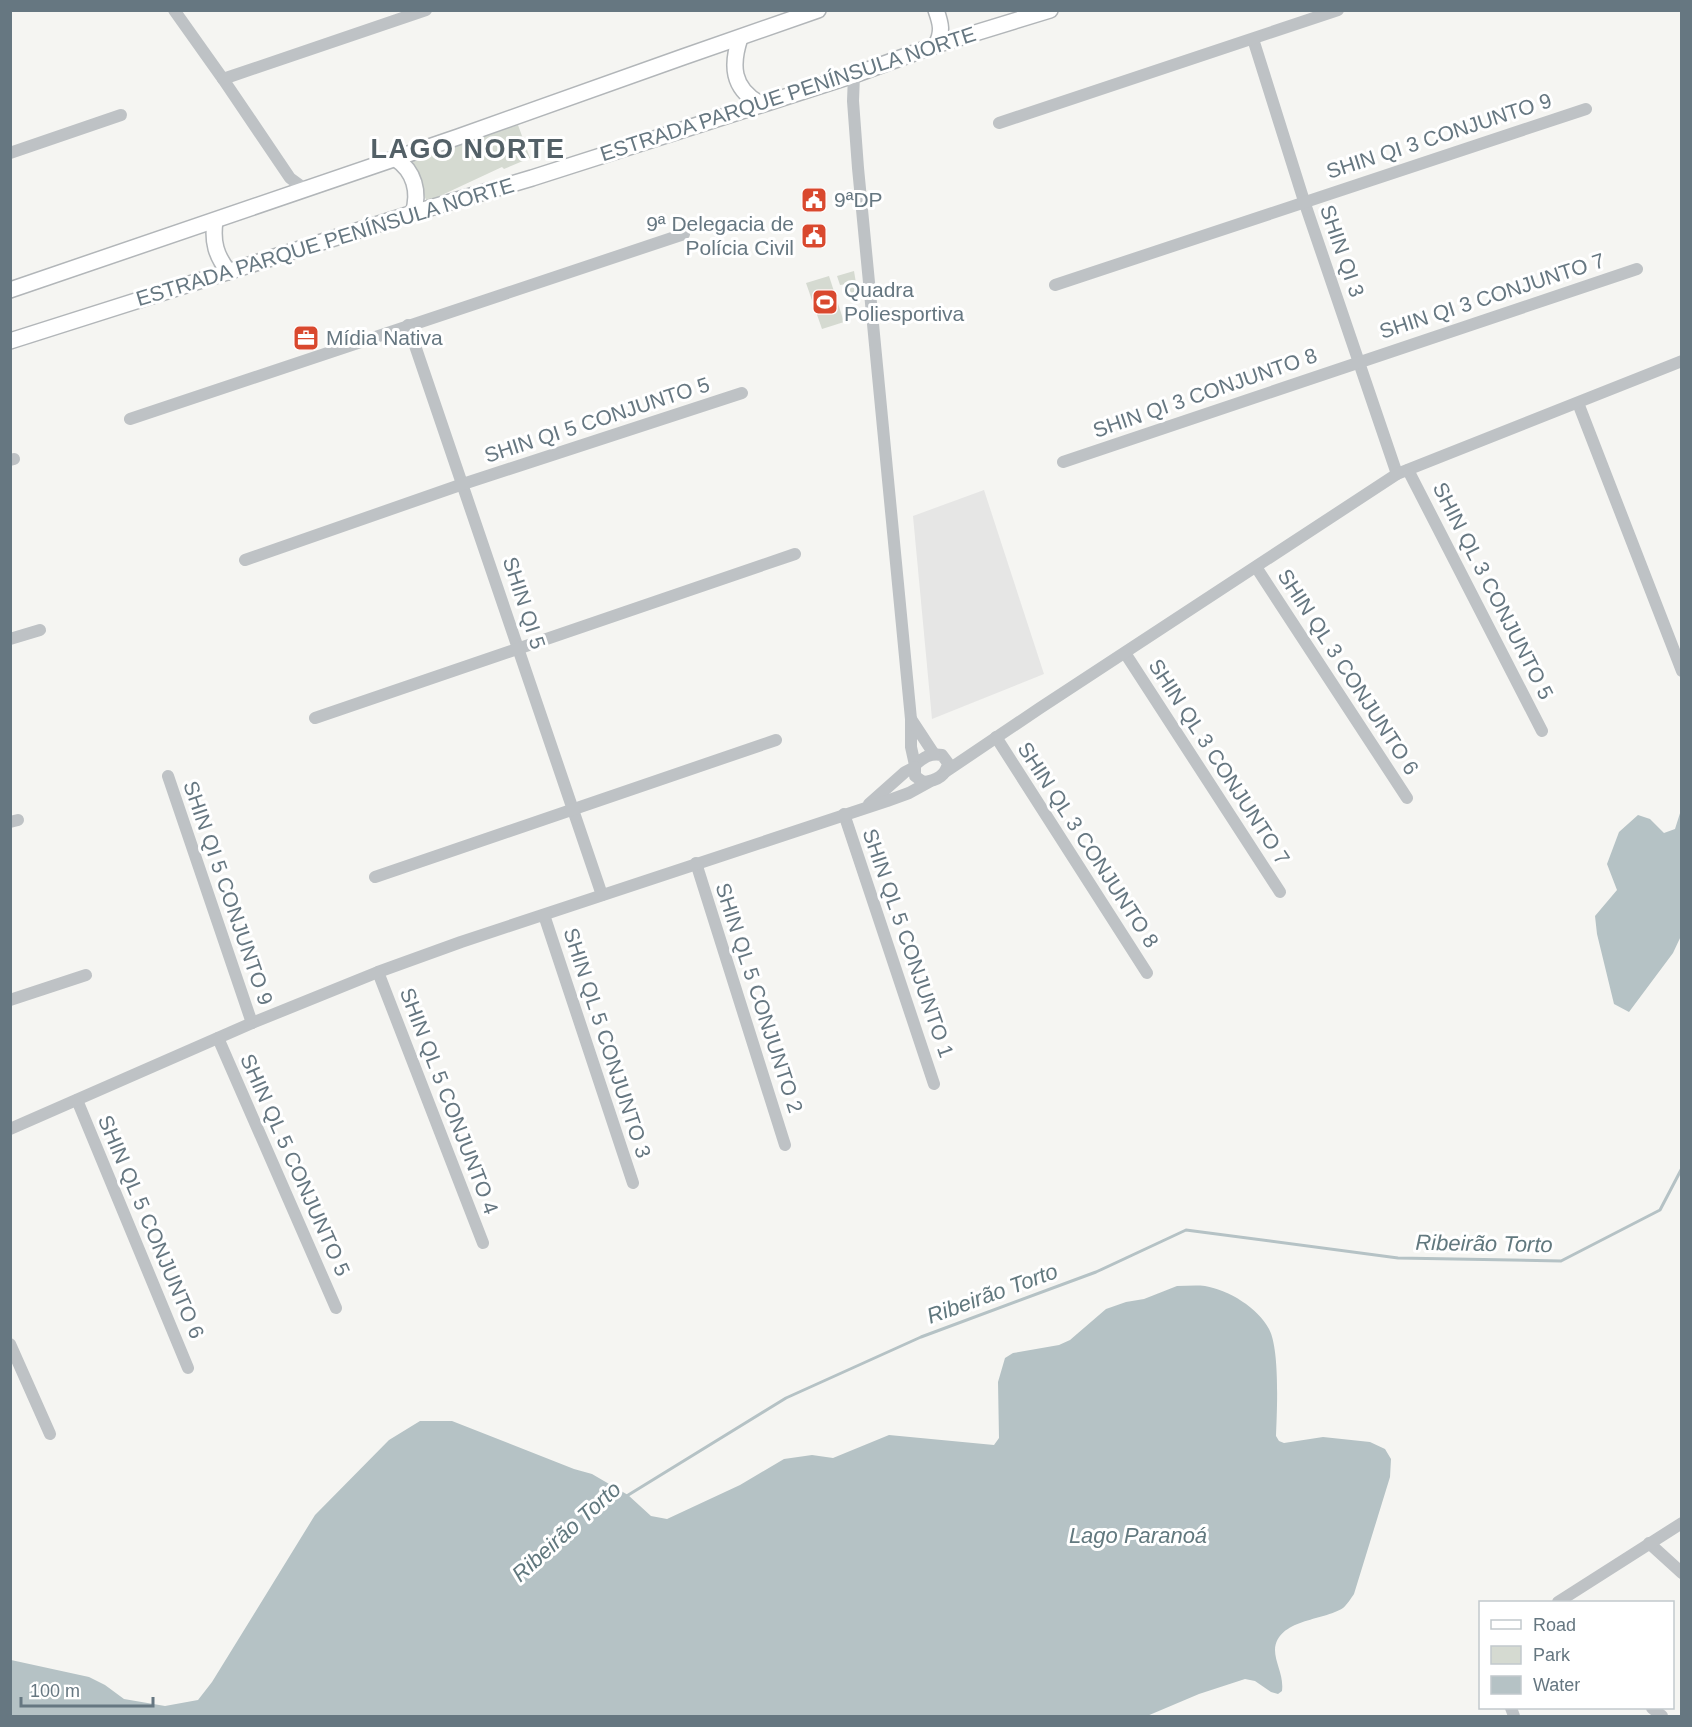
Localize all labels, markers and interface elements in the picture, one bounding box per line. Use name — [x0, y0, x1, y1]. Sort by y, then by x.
street label: ESTRADA PARQUE PENÍNSULA NORTE — [597, 22, 979, 165]
street label: SHIN QI 3 CONJUNTO 9 — [1323, 88, 1554, 183]
district label: LAGO NORTE — [371, 134, 566, 164]
street label: ESTRADA PARQUE PENÍNSULA NORTE — [133, 173, 516, 310]
public building icon: 9ªDP — [799, 185, 829, 215]
place label: 9ªDP — [834, 188, 883, 211]
street label: SHIN QI 3 — [1316, 202, 1369, 300]
place label: 9ª Delegacia de Polícia Civil — [646, 212, 794, 259]
public building icon: 9ª Delegacia de Polícia Civil — [799, 221, 829, 251]
street label: SHIN QI 3 CONJUNTO 7 — [1376, 248, 1607, 343]
place label: Quadra Poliesportiva — [844, 278, 965, 325]
sports icon: Quadra Poliesportiva — [810, 287, 840, 317]
office icon: Mídia Nativa — [291, 323, 321, 353]
place label: Mídia Nativa — [326, 326, 443, 349]
street label: SHIN QI 3 CONJUNTO 8 — [1090, 343, 1320, 442]
street label: SHIN QI 5 CONJUNTO 5 — [481, 372, 712, 467]
street label: SHIN QL 3 CONJUNTO 5 — [1429, 478, 1558, 703]
street label: SHIN QI 5 — [499, 554, 550, 652]
street label: SHIN QL 3 CONJUNTO 6 — [1273, 565, 1424, 779]
street label: SHIN QL 3 CONJUNTO 7 — [1144, 655, 1295, 869]
street label: SHIN QL 3 CONJUNTO 8 — [1013, 738, 1164, 952]
street label: SHIN QI 5 CONJUNTO 9 — [179, 778, 278, 1008]
street label: SHIN QL 5 CONJUNTO 1 — [858, 825, 958, 1060]
street label: SHIN QL 5 CONJUNTO 2 — [711, 880, 808, 1116]
street label: SHIN QL 5 CONJUNTO 3 — [559, 925, 656, 1161]
street label: SHIN QL 5 CONJUNTO 4 — [396, 984, 503, 1217]
street label: SHIN QL 5 CONJUNTO 5 — [236, 1050, 355, 1279]
street label: SHIN QL 5 CONJUNTO 6 — [94, 1112, 209, 1342]
water label: Ribeirão Torto — [1415, 1230, 1553, 1257]
water label: Ribeirão Torto — [923, 1258, 1061, 1329]
water label: Ribeirão Torto — [507, 1476, 626, 1587]
water label: Lago Paranoá — [1069, 1523, 1207, 1548]
legend — [1479, 1601, 1674, 1709]
text: Road — [1533, 1615, 1576, 1635]
text: Park — [1533, 1645, 1571, 1665]
scale bar — [21, 1670, 153, 1708]
text: Water — [1533, 1675, 1580, 1695]
text: 100 m — [30, 1681, 80, 1701]

